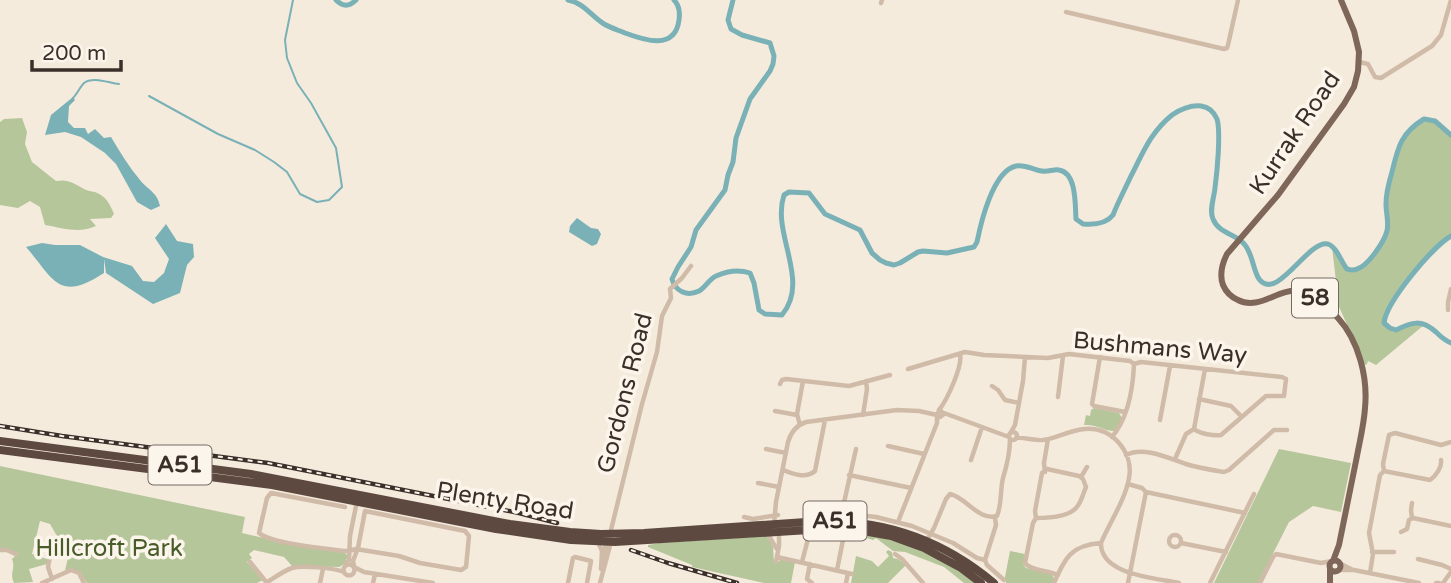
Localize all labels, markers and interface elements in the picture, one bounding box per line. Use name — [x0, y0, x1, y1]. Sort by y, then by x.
scale bar — [32, 28, 121, 72]
text: 200 m — [42, 41, 106, 66]
street label: Kurrak Road — [1243, 66, 1347, 200]
road number: 58 — [1292, 278, 1338, 318]
street label: Gordons Road — [591, 310, 659, 476]
street label: Bushmans Way — [1072, 326, 1248, 370]
road number: A51 — [148, 446, 212, 485]
street label: Plenty Road — [434, 476, 576, 526]
road number: A51 — [804, 502, 866, 540]
park label: Hillcroft Park — [35, 534, 183, 563]

